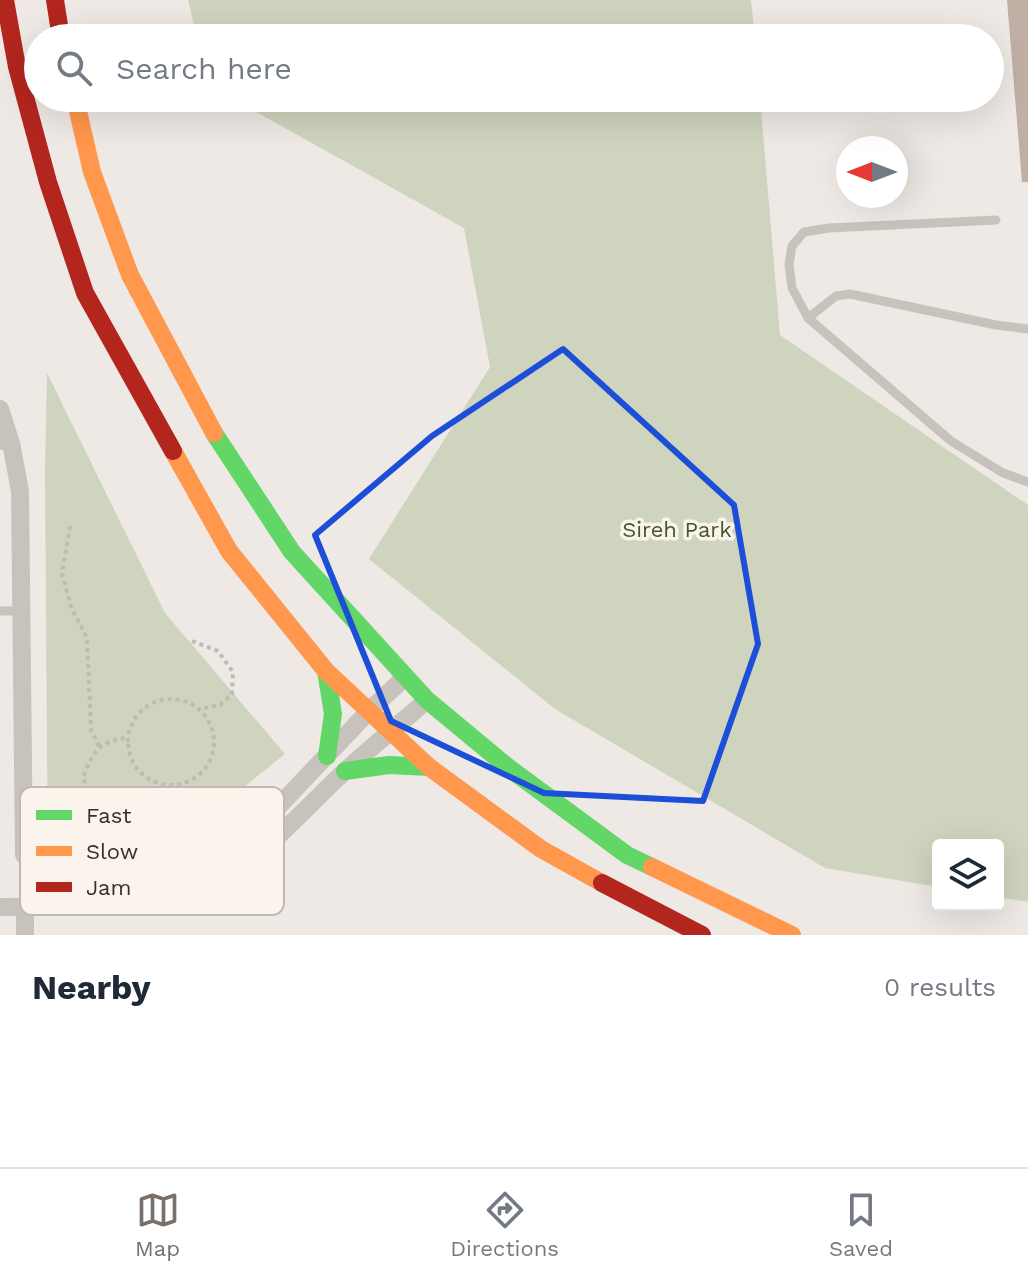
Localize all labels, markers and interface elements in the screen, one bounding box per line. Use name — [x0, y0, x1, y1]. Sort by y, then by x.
search box — [24, 24, 1004, 112]
icon: search — [52, 46, 96, 90]
text: Search here — [116, 51, 292, 86]
north arrow — [836, 136, 908, 208]
park label: Sireh Park — [622, 517, 732, 542]
legend — [20, 787, 284, 915]
text: Fast — [86, 803, 132, 828]
text: Slow — [86, 839, 138, 864]
map controls — [932, 839, 1004, 911]
button: layers — [932, 839, 1004, 911]
text: Jam — [86, 875, 131, 900]
text: Nearby — [32, 967, 151, 1007]
text: 0 results — [884, 972, 996, 1002]
tab: Map — [135, 1188, 180, 1261]
tab: Directions — [450, 1188, 559, 1261]
tab: Saved — [829, 1188, 893, 1261]

